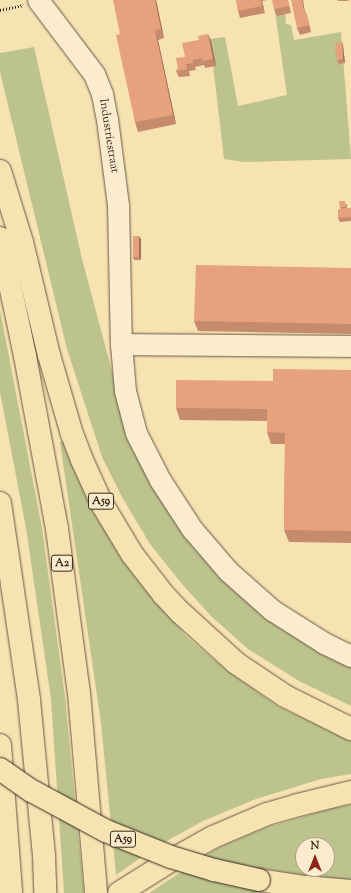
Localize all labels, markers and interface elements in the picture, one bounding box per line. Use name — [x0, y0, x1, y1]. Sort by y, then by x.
street label: Industriestraat — [95, 98, 121, 174]
road number: A59 — [87, 492, 115, 510]
road number: A2 — [50, 554, 74, 572]
road number: A59 — [109, 830, 137, 848]
north arrow — [295, 837, 335, 877]
text: N — [311, 838, 319, 854]

